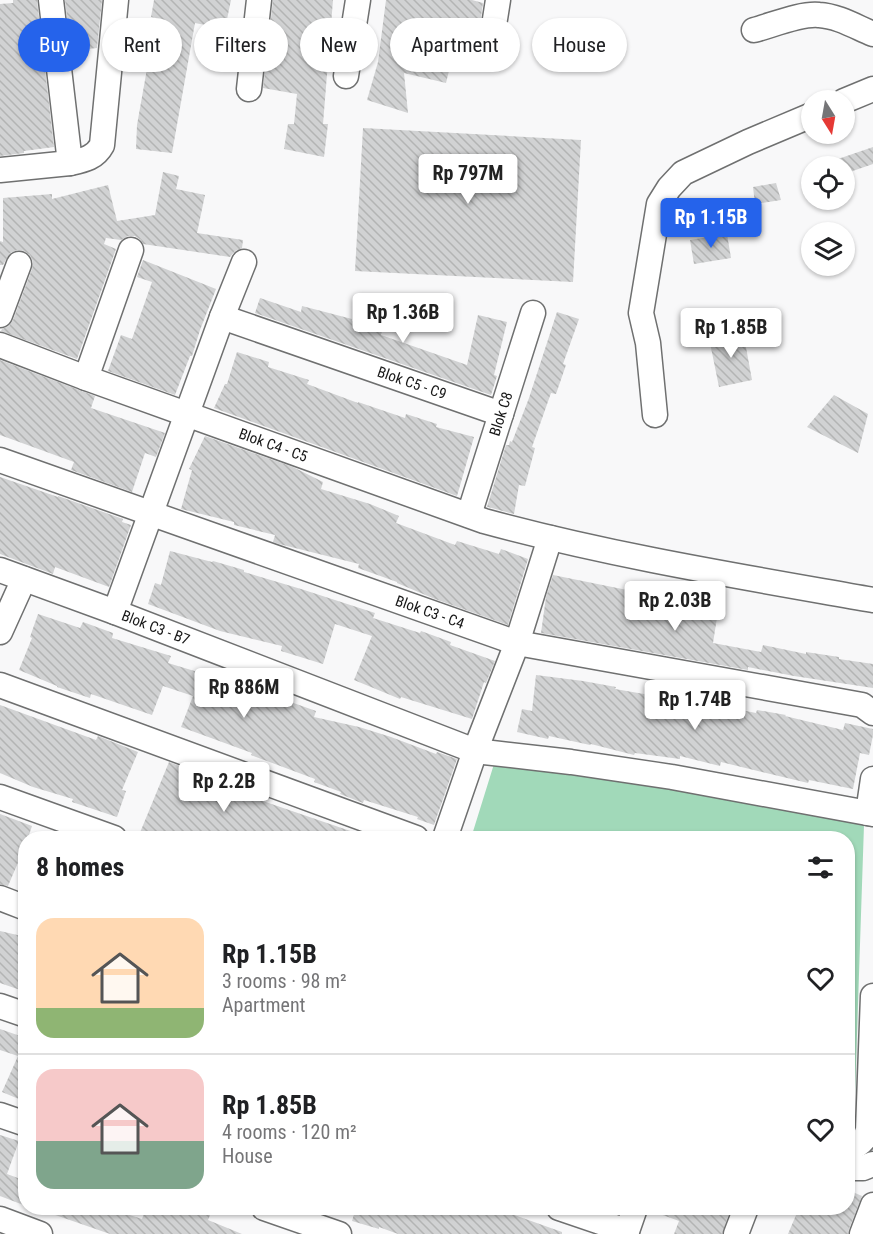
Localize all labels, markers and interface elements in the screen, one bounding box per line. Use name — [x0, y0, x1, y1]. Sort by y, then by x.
chip: Buy — [18, 18, 90, 72]
chip: Rent — [102, 18, 182, 72]
chip: Filters — [194, 18, 288, 72]
chip: New — [300, 18, 378, 72]
chip: Apartment — [390, 18, 520, 72]
chip: House — [532, 18, 627, 72]
north arrow — [801, 90, 855, 144]
map controls — [801, 90, 855, 276]
pin: Rp 797M — [413, 154, 523, 205]
button: locate — [801, 156, 855, 210]
text: Rp 797M — [432, 161, 504, 185]
pin: Rp 1.15B — [649, 198, 773, 249]
text: Rp 1.15B — [675, 205, 747, 229]
button: layers — [801, 222, 855, 276]
pin: Rp 1.36B — [341, 293, 465, 344]
text: Rp 1.36B — [367, 300, 439, 324]
pin: Rp 1.85B — [669, 308, 793, 359]
text: Rp 1.85B — [695, 315, 767, 339]
street label: Blok C5 - C9 — [375, 363, 449, 403]
street label: Blok C8 — [486, 390, 516, 438]
street label: Blok C4 - C5 — [236, 425, 310, 466]
pin: Rp 2.03B — [613, 581, 737, 632]
text: Rp 2.03B — [639, 588, 711, 612]
street label: Blok C3 - C4 — [393, 592, 467, 633]
street label: Blok C3 - B7 — [119, 606, 192, 649]
pin: Rp 886M — [189, 668, 299, 719]
text: Rp 886M — [208, 675, 280, 699]
pin: Rp 1.74B — [633, 680, 757, 731]
text: Rp 1.74B — [659, 687, 731, 711]
pin: Rp 2.2B — [169, 762, 279, 813]
text: Rp 2.2B — [193, 769, 255, 793]
icon: filters — [804, 851, 837, 884]
text: 8 homes — [36, 852, 124, 882]
text: Rp 1.15B — [222, 939, 317, 969]
icon: home — [84, 942, 156, 1014]
icon: heart — [804, 962, 837, 995]
text: 3 rooms · 98 m² — [222, 969, 347, 993]
text: Apartment — [222, 993, 306, 1017]
text: Rp 1.85B — [222, 1090, 317, 1120]
icon: home — [84, 1093, 156, 1165]
icon: heart — [804, 1113, 837, 1146]
text: 4 rooms · 120 m² — [222, 1120, 357, 1144]
text: House — [222, 1144, 273, 1168]

